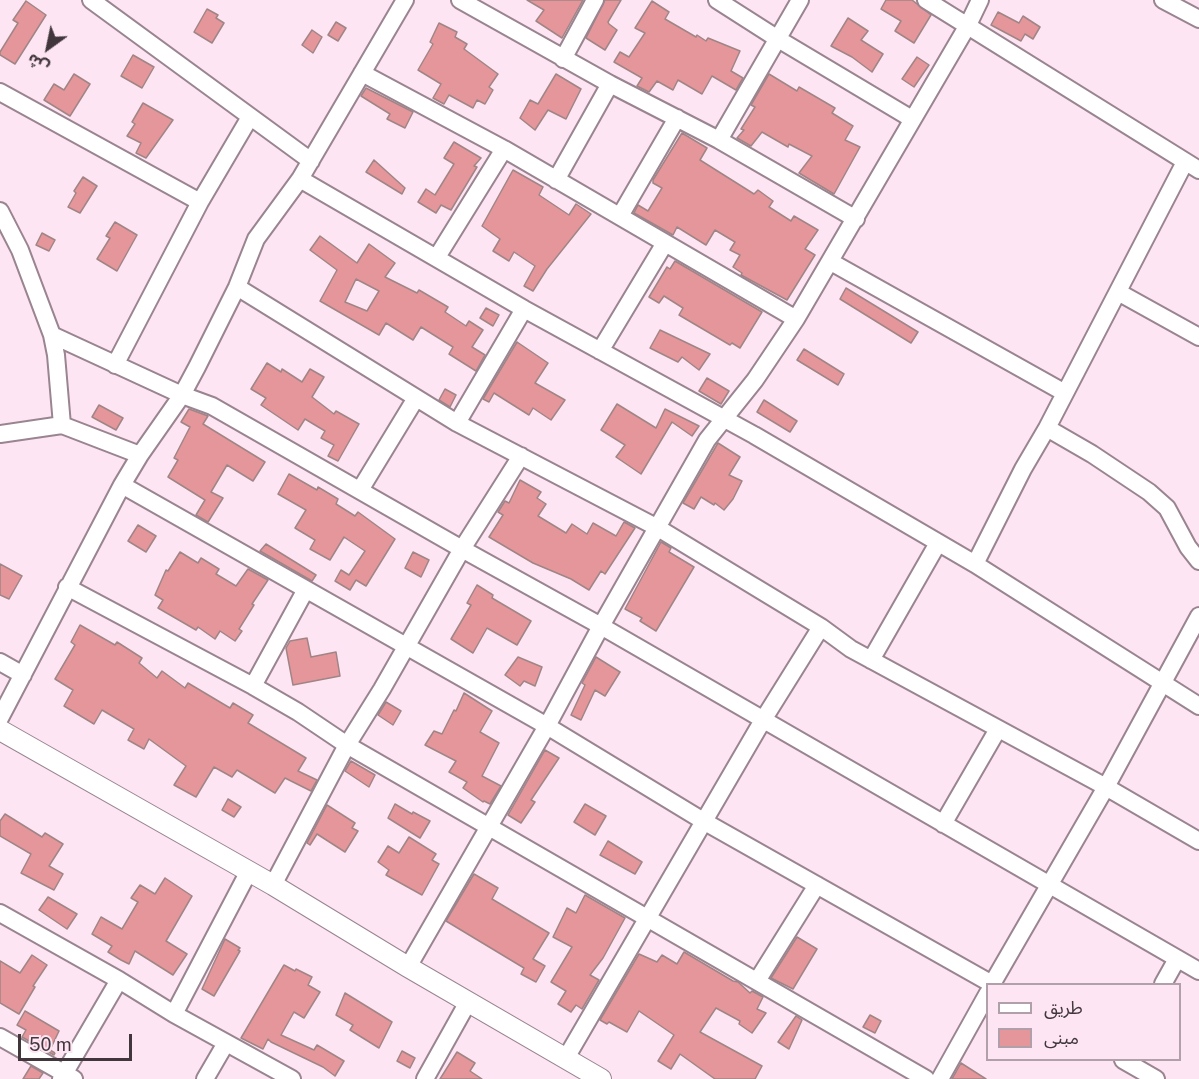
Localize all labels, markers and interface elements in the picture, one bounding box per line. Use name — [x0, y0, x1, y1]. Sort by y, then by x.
north arrow — [18, 18, 78, 78]
text: ش — [24, 50, 52, 77]
legend — [986, 983, 1181, 1061]
text: طريق — [1044, 997, 1083, 1018]
scale bar — [21, 1022, 135, 1060]
text: مبنى — [1044, 1027, 1079, 1048]
text: 50 m — [29, 1034, 72, 1055]

